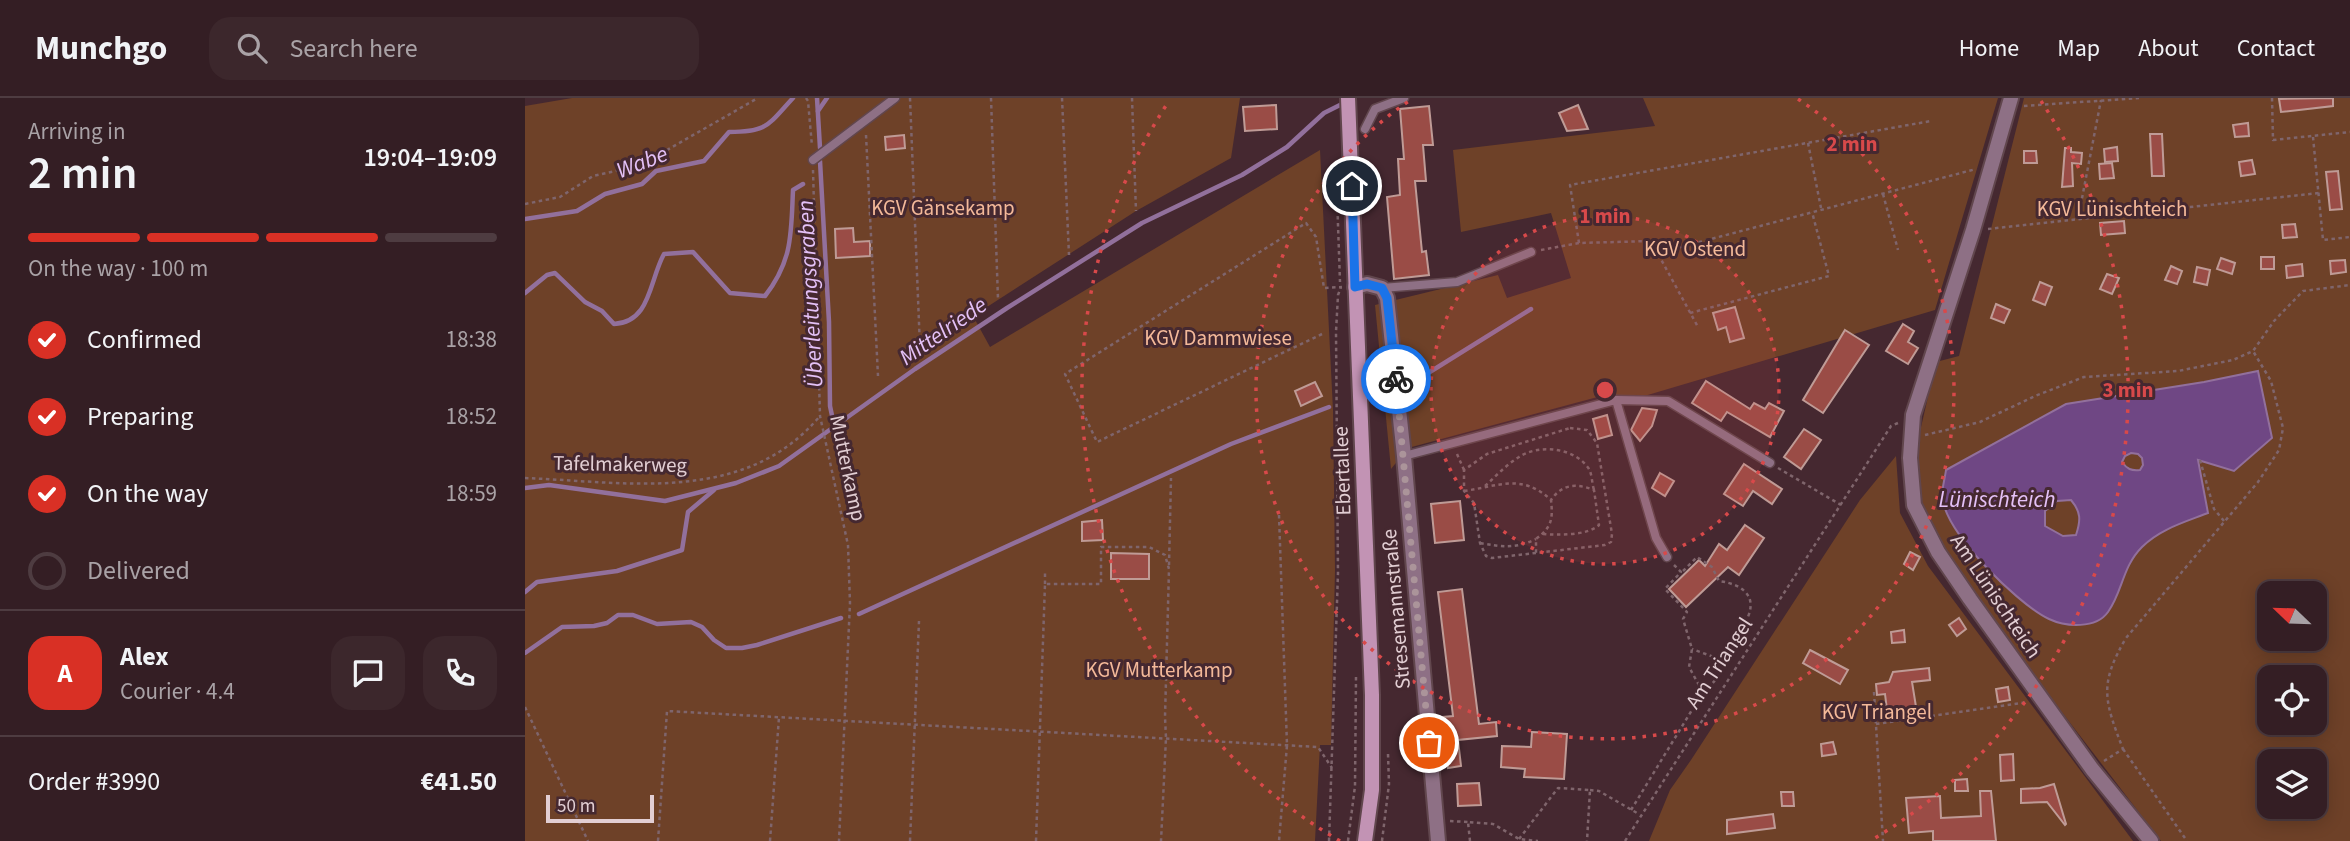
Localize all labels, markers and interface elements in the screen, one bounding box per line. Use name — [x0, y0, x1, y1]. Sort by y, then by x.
search box — [209, 17, 699, 80]
text: Munchgo — [35, 25, 167, 72]
icon: search — [233, 29, 271, 67]
text: Search here — [289, 30, 418, 67]
text: Home — [1959, 31, 2019, 66]
text: Map — [2057, 31, 2100, 66]
text: About — [2138, 31, 2199, 66]
text: Contact — [2237, 31, 2315, 66]
text: Arriving in — [28, 115, 126, 148]
text: 2 min — [1826, 129, 1878, 159]
water label: Wabe — [611, 137, 673, 187]
text: 19:04–19:09 — [364, 139, 497, 176]
text: 2 min — [28, 141, 137, 206]
pin — [1322, 156, 1382, 216]
icon: home — [1333, 167, 1371, 205]
park label: KGV Gänsekamp — [871, 193, 1015, 223]
park label: KGV Lünischteich — [2037, 194, 2187, 224]
water label: Überleitungsgraben — [789, 199, 831, 389]
text: 1 min — [1579, 201, 1631, 231]
park label: KGV Ostend — [1644, 234, 1746, 264]
text: On the way · 100 m — [28, 252, 208, 285]
water label: Mittelriede — [892, 289, 994, 373]
icon: check — [28, 321, 66, 359]
text: Confirmed — [87, 321, 202, 358]
text: 18:38 — [446, 323, 497, 356]
park label: KGV Dammwiese — [1144, 323, 1292, 353]
courier — [1361, 344, 1431, 414]
icon: bike — [1377, 360, 1415, 398]
text: 3 min — [2102, 375, 2154, 405]
centre of rings — [1593, 378, 1617, 402]
icon: check — [28, 398, 66, 436]
text: Preparing — [87, 398, 193, 435]
text: 18:52 — [446, 400, 497, 433]
street label: Mutterkamp — [822, 412, 874, 524]
street label: Ebertallee — [1325, 426, 1359, 516]
street label: Tafelmakerweg — [553, 448, 688, 480]
icon: check — [28, 475, 66, 513]
text: On the way — [87, 475, 208, 512]
text: 18:59 — [446, 477, 497, 510]
water label: Lünischteich — [1939, 483, 2055, 516]
street label: Stresemannstraße — [1374, 528, 1418, 690]
street label: Am Lünischteich — [1943, 528, 2049, 664]
text: Delivered — [87, 552, 190, 589]
north arrow — [2257, 581, 2327, 651]
map controls — [2257, 581, 2327, 819]
street label: Am Triangel — [1678, 611, 1760, 715]
button: chat — [331, 636, 405, 710]
button: phone — [423, 636, 497, 710]
text: Alex — [120, 638, 169, 675]
text: A — [58, 655, 72, 692]
park label: KGV Mutterkamp — [1085, 655, 1233, 685]
button: locate — [2257, 665, 2327, 735]
text: Courier · 4.4 — [120, 675, 235, 708]
park label: KGV Triangel — [1822, 697, 1932, 727]
pin — [1399, 713, 1459, 773]
icon: bag — [1410, 724, 1448, 762]
button: layers — [2257, 749, 2327, 819]
text: Order #3990 — [28, 763, 160, 800]
text: €41.50 — [421, 763, 497, 800]
scale bar — [546, 792, 655, 824]
text: 50 m — [557, 793, 595, 820]

